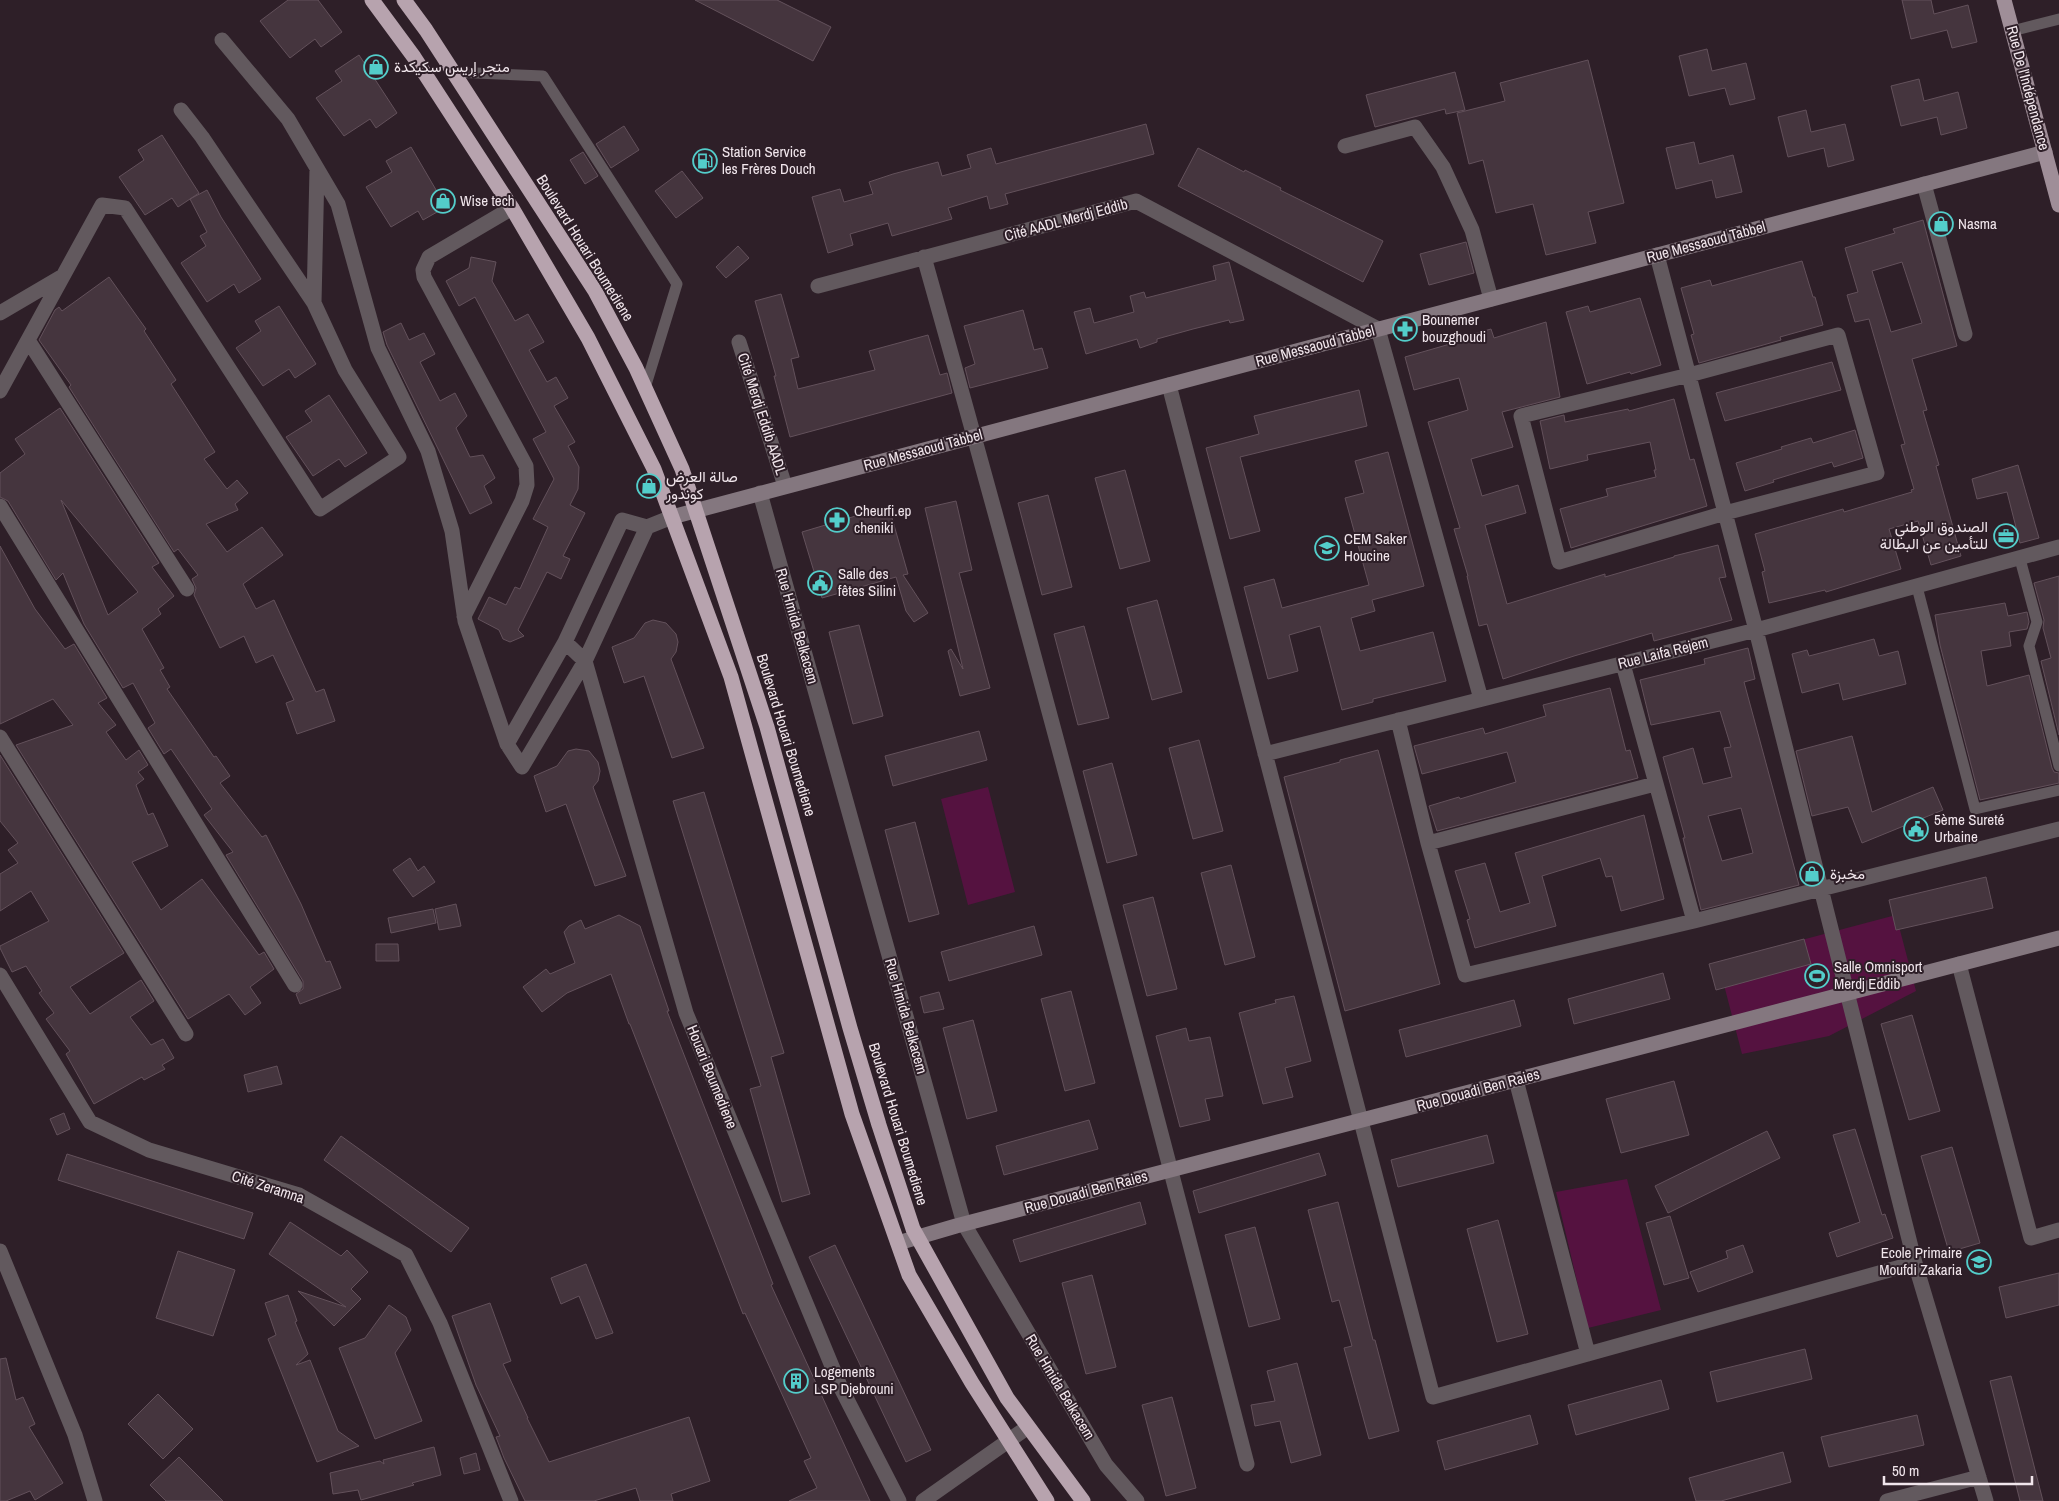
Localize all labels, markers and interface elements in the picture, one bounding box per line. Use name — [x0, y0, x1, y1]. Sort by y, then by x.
street label: Rue De l'Indépendance — [2002, 23, 2055, 153]
shop icon: متجر إريس سكيكدة — [363, 54, 389, 80]
place label: متجر إريس سكيكدة — [394, 56, 510, 77]
place label: Station Service les Frères Douch — [722, 141, 816, 179]
fuel station icon: Station Service les Frères Douch — [692, 148, 718, 174]
street label: Boulevard Houari Boumediene — [532, 171, 639, 325]
shop icon: Wise tech — [430, 188, 456, 214]
place label: Wise tech — [460, 190, 515, 211]
street label: Cité AADL Merdj Eddib — [1002, 193, 1130, 246]
shop icon: Nasma — [1928, 211, 1954, 237]
place label: Nasma — [1958, 213, 1997, 234]
street label: Rue Messaoud Tabbel — [1644, 216, 1768, 268]
place label: Bounemer bouzghoudi — [1422, 309, 1486, 347]
pharmacy icon: Bounemer bouzghoudi — [1392, 316, 1418, 342]
street label: Rue Messaoud Tabbel — [1253, 320, 1377, 372]
street label: Cité Merdj Eddib AADL — [733, 350, 792, 478]
street label: Rue Messaoud Tabbel — [861, 424, 985, 476]
place label: صالة العرض كوندور — [665, 466, 738, 504]
shop icon: صالة العرض كوندور — [636, 473, 662, 499]
place label: Cheurfi.ep cheniki — [854, 500, 912, 538]
pharmacy icon: Cheurfi.ep cheniki — [824, 507, 850, 533]
place label: الصندوق الوطني للتأمين عن البطالة — [1880, 516, 1988, 554]
office icon: الصندوق الوطني للتأمين عن البطالة — [1993, 523, 2019, 549]
place label: CEM Saker Houcine — [1344, 528, 1407, 566]
school or university icon: CEM Saker Houcine — [1314, 535, 1340, 561]
place label: Salle des fêtes Silini — [838, 563, 896, 601]
street label: Rue Hmida Belkacem — [771, 565, 824, 686]
public building icon: Salle des fêtes Silini — [807, 570, 833, 596]
street label: Rue Laifa Rejem — [1616, 631, 1710, 674]
street label: Boulevard Houari Boumediene — [752, 651, 821, 819]
place label: 5ème Sureté Urbaine — [1934, 809, 2005, 847]
public building icon: 5ème Sureté Urbaine — [1903, 816, 1929, 842]
shop icon: مخبزة — [1799, 861, 1825, 887]
place label: مخبزة — [1830, 863, 1865, 884]
street label: Rue Hmida Belkacem — [880, 955, 933, 1076]
place label: Salle Omnisport Merdj Eddib — [1834, 956, 1923, 994]
sports icon: Salle Omnisport Merdj Eddib — [1804, 963, 1830, 989]
street label: Houari Boumediene — [682, 1022, 743, 1132]
street label: Boulevard Houari Boumediene — [864, 1040, 933, 1208]
street label: Rue Douadi Ben Raies — [1414, 1063, 1542, 1116]
street label: Cité Zeramna — [229, 1165, 307, 1208]
street label: Rue Douadi Ben Raies — [1022, 1165, 1150, 1218]
place label: Ecole Primaire Moufdi Zakaria — [1879, 1242, 1962, 1280]
school or university icon: Ecole Primaire Moufdi Zakaria — [1966, 1249, 1992, 1275]
street label: Rue Hmida Belkacem — [1021, 1330, 1100, 1443]
place label: Logements LSP Djebrouni — [814, 1361, 894, 1399]
building icon: Logements LSP Djebrouni — [783, 1368, 809, 1394]
scale bar — [1884, 1454, 2032, 1486]
text: 50 m — [1892, 1460, 1919, 1481]

